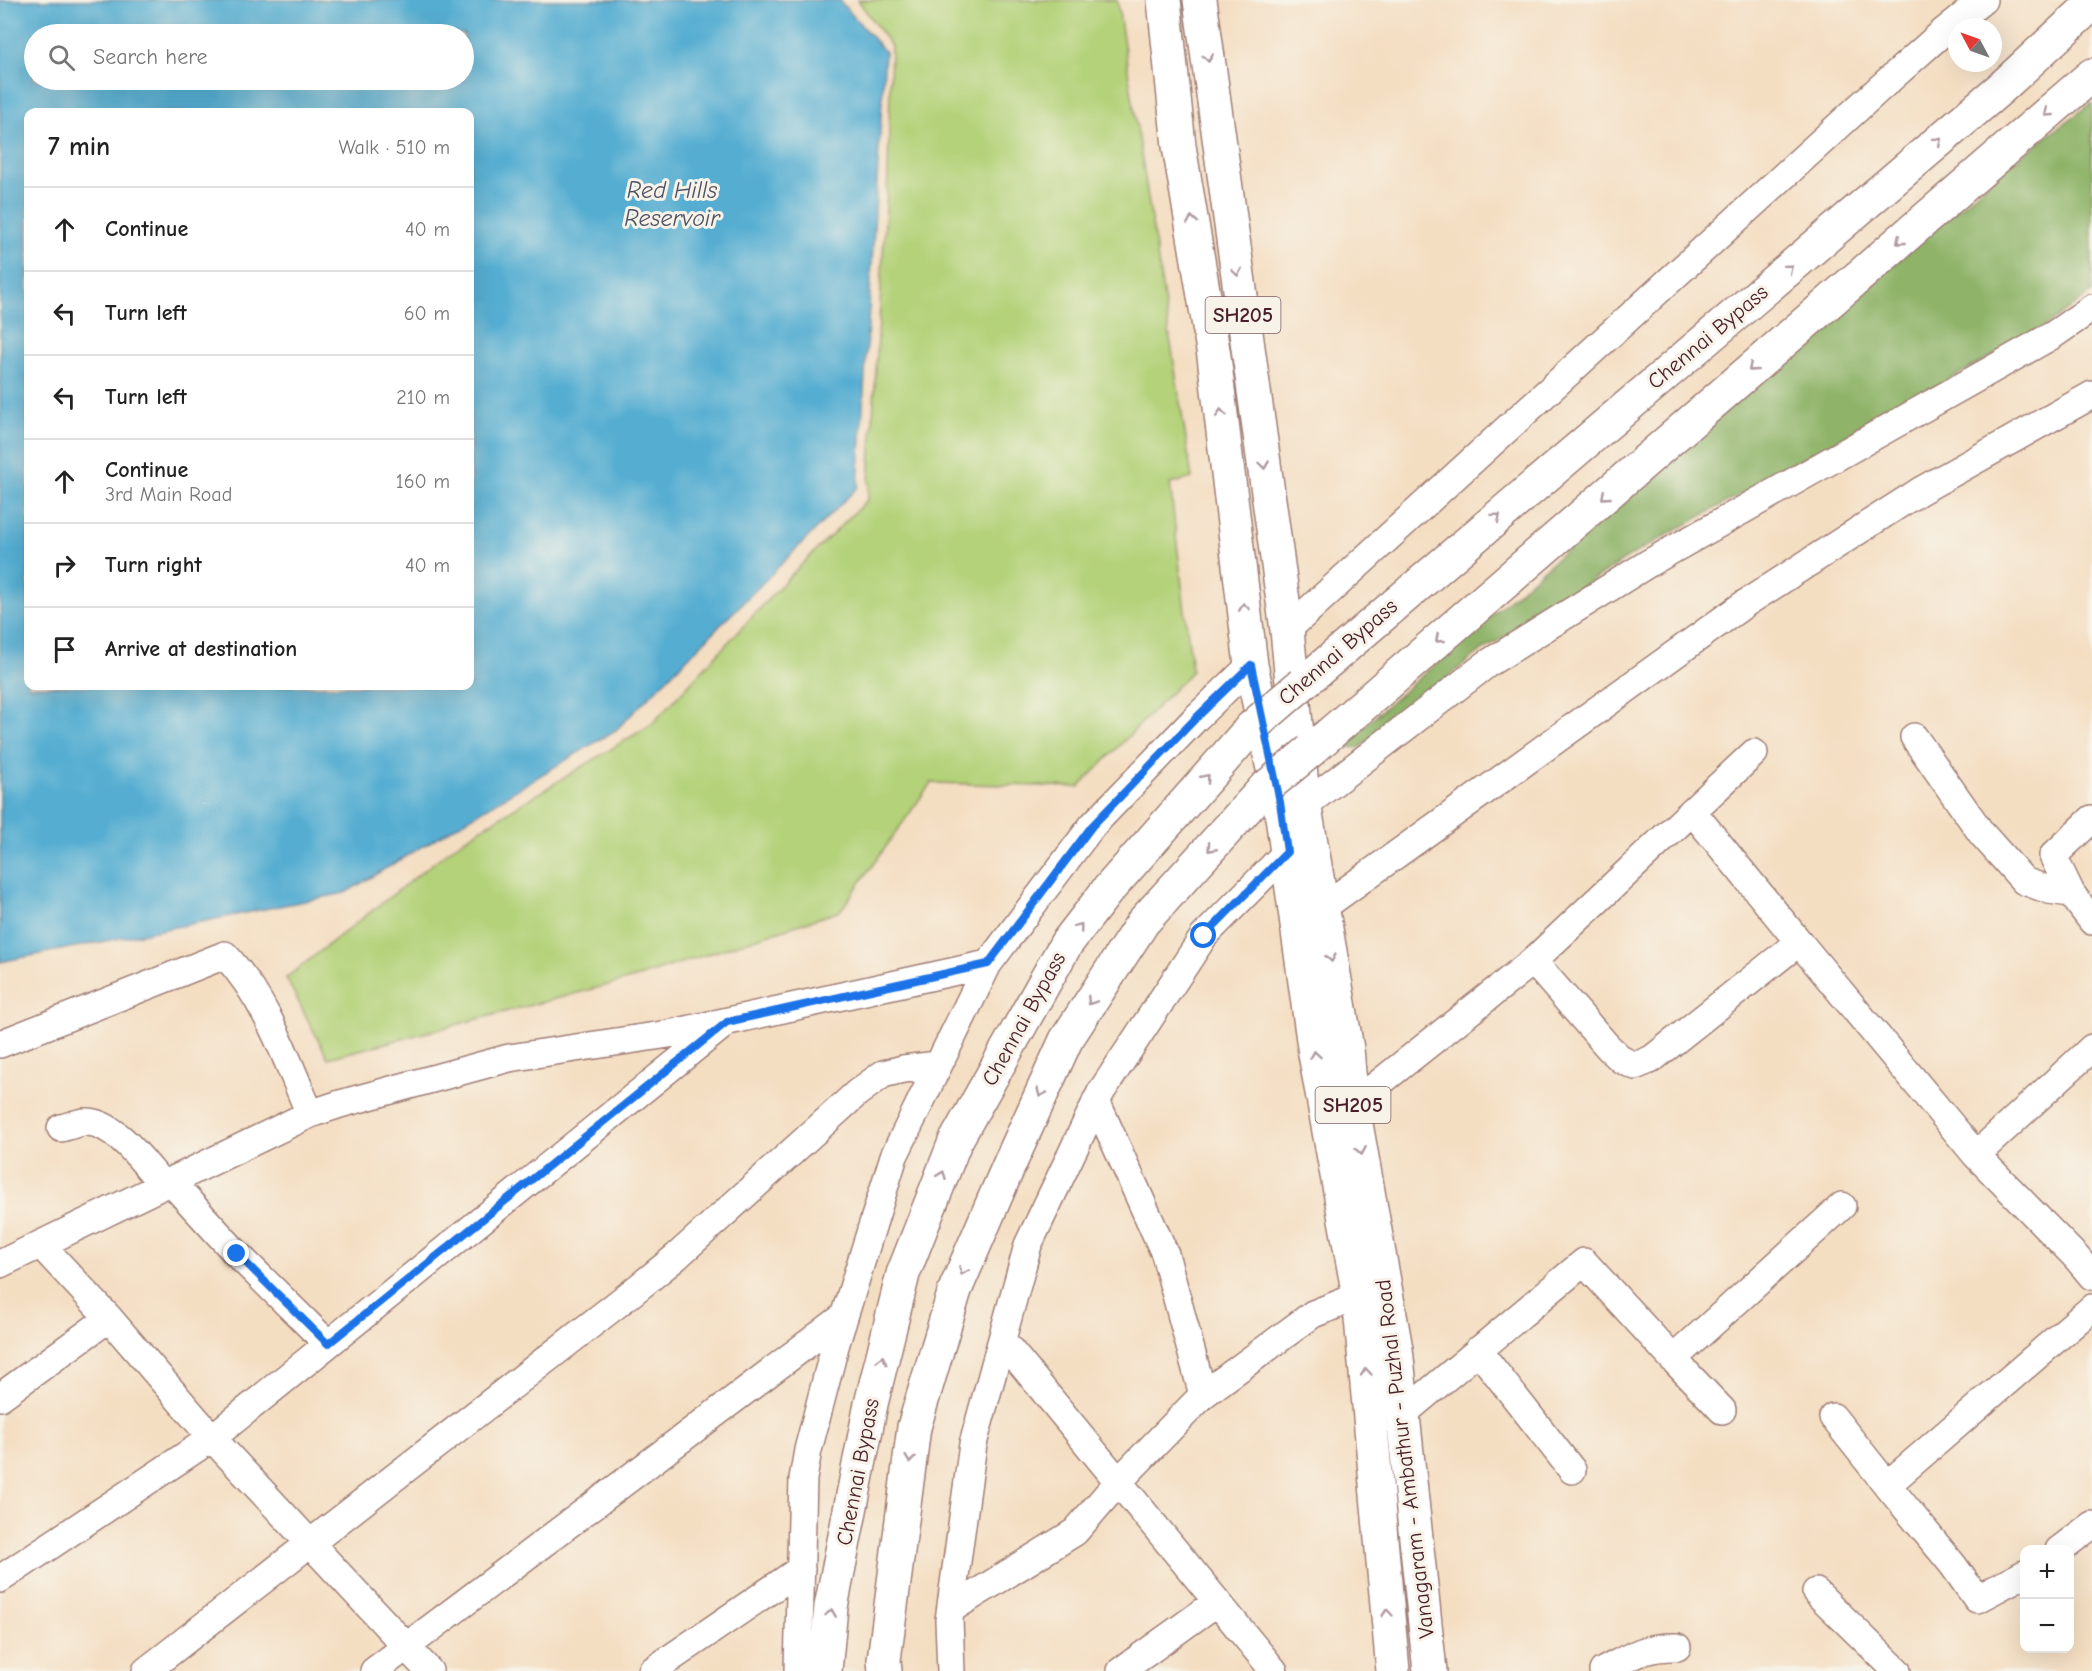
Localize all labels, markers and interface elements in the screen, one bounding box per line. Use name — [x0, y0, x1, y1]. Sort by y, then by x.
north arrow — [1948, 18, 2002, 72]
search box — [24, 24, 474, 90]
icon: search — [45, 41, 78, 74]
text: Search here — [93, 44, 208, 70]
one-way arrow — [1201, 53, 1213, 63]
one-way arrow — [2044, 106, 2055, 117]
text: 7 min — [48, 132, 110, 162]
text: Walk · 510 m — [339, 136, 450, 159]
one-way arrow — [1931, 138, 1942, 149]
water label: Red Hills Reservoir — [624, 176, 721, 232]
icon: ahead — [48, 213, 81, 246]
one-way arrow — [1186, 215, 1198, 225]
text: Continue — [105, 216, 188, 242]
text: 40 m — [405, 218, 450, 241]
one-way arrow — [1896, 233, 1907, 244]
one-way arrow — [1782, 264, 1793, 275]
one-way arrow — [1231, 267, 1243, 276]
street label: Chennai Bypass — [1643, 279, 1773, 395]
icon: left — [48, 297, 81, 330]
road number: SH205 — [1206, 297, 1280, 333]
text: Turn left — [105, 300, 187, 326]
text: 60 m — [404, 302, 450, 325]
one-way arrow — [1749, 361, 1759, 372]
icon: left — [48, 381, 81, 414]
text: Turn left — [105, 384, 187, 410]
text: 210 m — [396, 386, 450, 409]
one-way arrow — [1215, 408, 1228, 417]
text: Continue — [105, 457, 188, 483]
one-way arrow — [1258, 460, 1270, 470]
icon: ahead — [48, 465, 81, 498]
text: 160 m — [396, 470, 450, 493]
text: 3rd Main Road — [105, 483, 232, 506]
one-way arrow — [1601, 489, 1612, 500]
one-way arrow — [1490, 513, 1501, 524]
icon: right — [48, 549, 81, 582]
text: Turn right — [105, 552, 202, 578]
text: 40 m — [405, 554, 450, 577]
street label: Chennai Bypass — [1273, 593, 1403, 711]
one-way arrow — [1239, 602, 1251, 611]
one-way arrow — [1435, 632, 1446, 643]
icon: arrive — [48, 633, 81, 666]
text: Arrive at destination — [105, 636, 297, 662]
one-way arrow — [1198, 774, 1209, 785]
one-way arrow — [1207, 841, 1218, 852]
one-way arrow — [1072, 922, 1083, 933]
route start — [1190, 922, 1216, 948]
street label: Chennai Bypass — [976, 947, 1072, 1091]
one-way arrow — [1324, 953, 1337, 963]
one-way arrow — [1087, 994, 1098, 1005]
one-way arrow — [1310, 1051, 1322, 1060]
one-way arrow — [1037, 1086, 1049, 1097]
road number: SH205 — [1316, 1087, 1390, 1123]
one-way arrow — [1354, 1146, 1367, 1156]
one-way arrow — [935, 1170, 947, 1181]
route end — [223, 1240, 249, 1266]
one-way arrow — [958, 1265, 970, 1276]
street label: Vanagaram - Ambathur - Puzhal Road — [1370, 1278, 1440, 1640]
one-way arrow — [874, 1355, 887, 1365]
one-way arrow — [1360, 1368, 1373, 1377]
street label: Chennai Bypass — [831, 1396, 885, 1548]
one-way arrow — [905, 1454, 917, 1463]
map controls — [2020, 1545, 2074, 1653]
button: + — [2020, 1545, 2074, 1599]
button: − — [2020, 1599, 2074, 1653]
one-way arrow — [824, 1608, 836, 1617]
one-way arrow — [1381, 1608, 1394, 1617]

